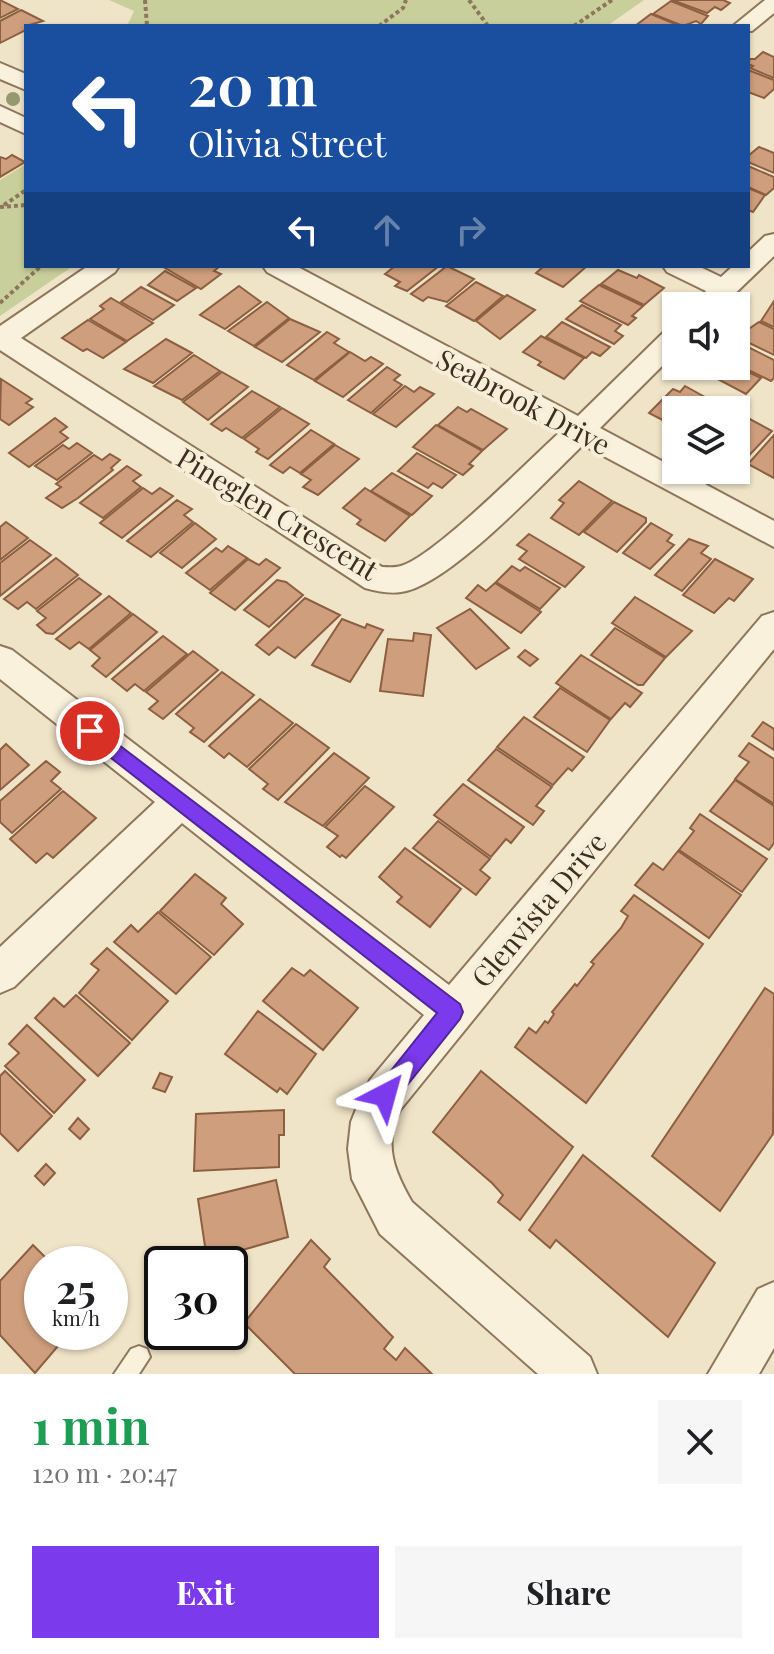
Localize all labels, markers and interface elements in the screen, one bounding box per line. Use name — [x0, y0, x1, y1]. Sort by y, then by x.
text: 20 m — [188, 46, 317, 121]
icon: left — [56, 56, 160, 160]
text: Olivia Street — [188, 118, 386, 166]
icon: left — [281, 208, 325, 252]
icon: ahead — [365, 208, 409, 252]
icon: right — [449, 208, 493, 252]
map controls — [662, 292, 750, 484]
button: sound — [662, 292, 750, 380]
street label: Seabrook Drive — [431, 340, 617, 462]
button: layers — [662, 396, 750, 484]
street label: Pineglen Crescent — [171, 438, 386, 588]
pin — [56, 697, 124, 765]
icon: arrive — [68, 709, 112, 753]
street label: Glenvista Drive — [462, 824, 614, 994]
position arrow — [343, 1053, 427, 1137]
speed limit sign: 30 — [144, 1246, 248, 1350]
text: 25 — [56, 1261, 96, 1314]
text: km/h — [52, 1304, 100, 1331]
text: 1 min — [32, 1393, 150, 1457]
button: close — [658, 1400, 742, 1484]
text: 120 m · 20:47 — [32, 1455, 177, 1490]
button: Exit — [32, 1546, 379, 1638]
button: Share — [395, 1546, 742, 1638]

